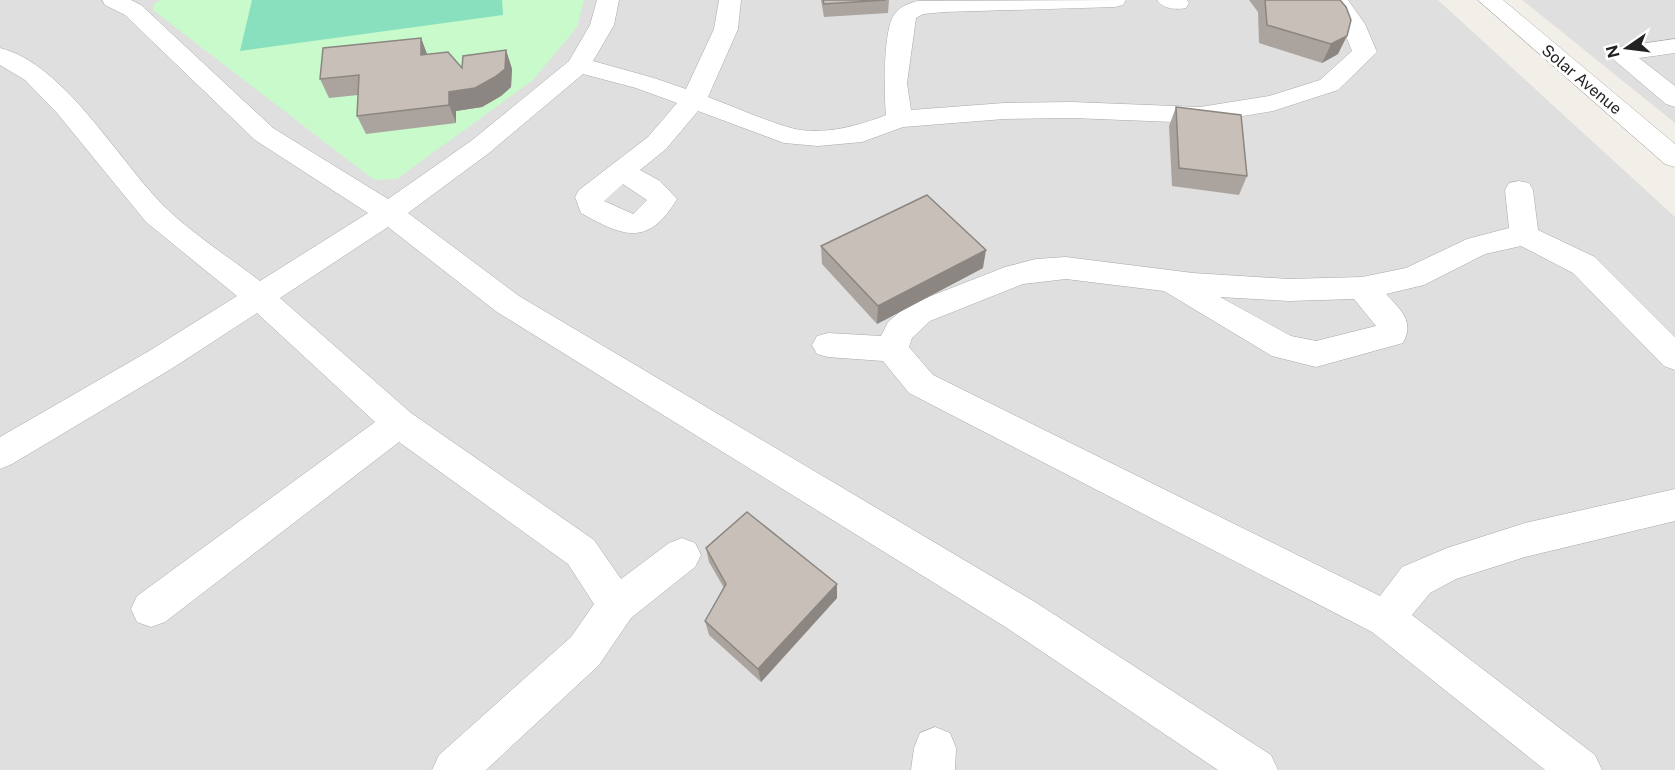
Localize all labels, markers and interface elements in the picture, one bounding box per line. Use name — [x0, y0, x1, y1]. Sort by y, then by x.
north arrow — [1597, 18, 1657, 78]
street label: Solar Avenue — [1538, 40, 1626, 118]
text: N — [1602, 43, 1624, 60]

